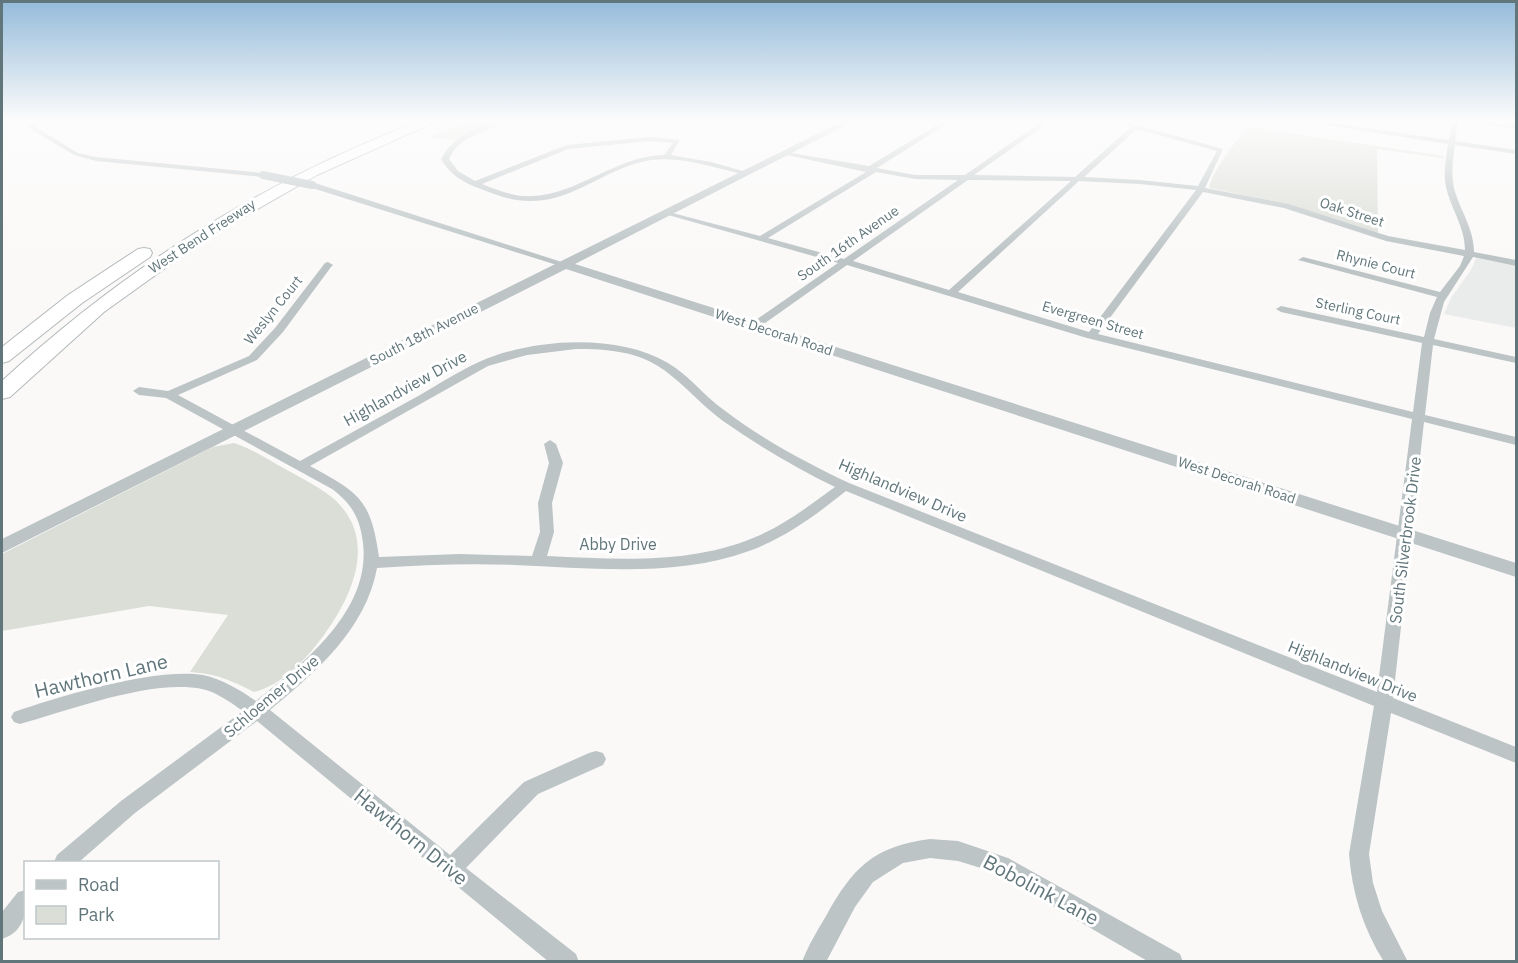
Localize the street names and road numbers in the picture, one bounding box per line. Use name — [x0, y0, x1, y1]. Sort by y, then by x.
street label: Oak Street — [1318, 193, 1386, 231]
street label: West Bend Freeway — [145, 195, 259, 277]
street label: South 16th Avenue — [794, 201, 902, 285]
street label: Rhynie Court — [1335, 245, 1417, 283]
street label: Weslyn Court — [240, 272, 306, 348]
street label: Sterling Court — [1314, 293, 1402, 329]
street label: Evergreen Street — [1040, 297, 1146, 343]
street label: South 18th Avenue — [367, 299, 482, 369]
street label: West Decorah Road — [713, 304, 835, 360]
street label: Highlandview Drive — [340, 346, 470, 430]
street label: West Decorah Road — [1176, 452, 1298, 508]
street label: Highlandview Drive — [836, 454, 971, 526]
street label: South Silverbrook Drive — [1385, 455, 1425, 625]
street label: Abby Drive — [579, 534, 657, 554]
street label: Highlandview Drive — [1285, 636, 1421, 706]
street label: Hawthorn Lane — [32, 647, 170, 704]
street label: Schloemer Drive — [219, 650, 323, 742]
street label: Hawthorn Drive — [349, 782, 474, 891]
street label: Bobolink Lane — [979, 848, 1104, 931]

